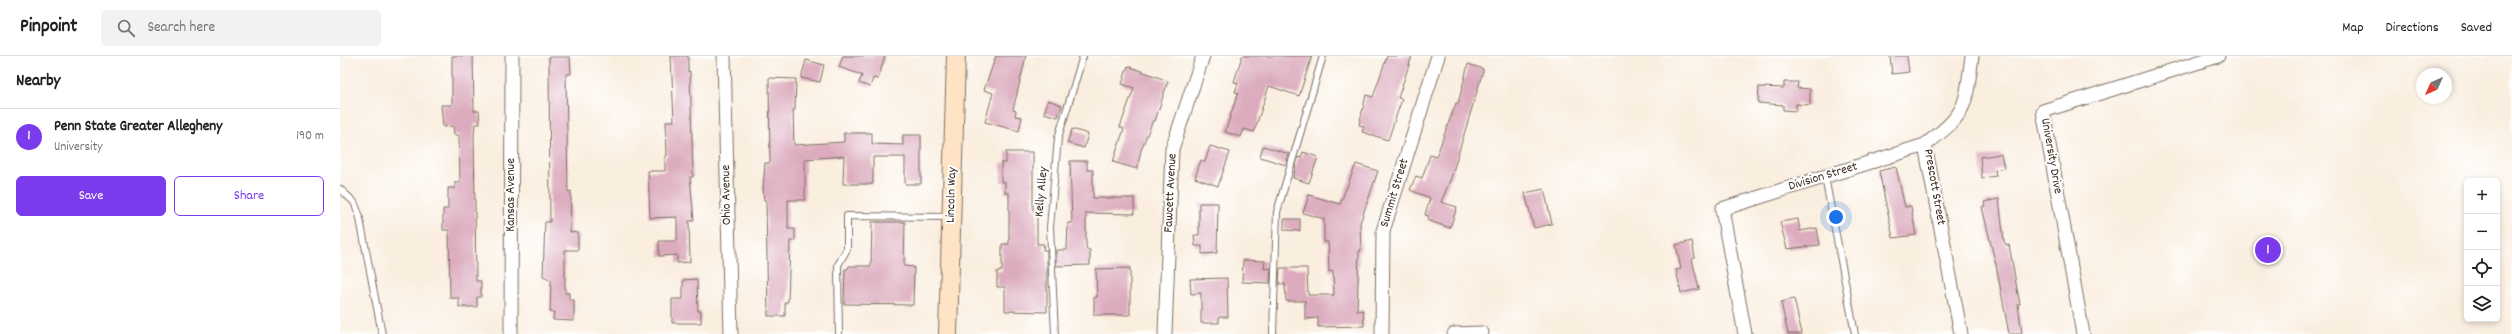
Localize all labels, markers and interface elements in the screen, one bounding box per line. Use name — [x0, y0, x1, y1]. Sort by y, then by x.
search box — [101, 10, 381, 46]
text: Pinpoint — [20, 14, 77, 41]
icon: search — [115, 17, 137, 39]
text: Search here — [147, 17, 215, 39]
text: Map — [2342, 18, 2364, 38]
text: Directions — [2386, 18, 2439, 38]
text: Saved — [2461, 18, 2492, 38]
north arrow — [2416, 68, 2452, 104]
text: Nearby — [16, 70, 60, 94]
text: Penn State Greater Allegheny — [54, 116, 222, 138]
street label: University Drive — [2035, 117, 2067, 196]
text: 1 — [28, 127, 30, 146]
text: 190 m — [296, 127, 324, 146]
text: University — [54, 138, 103, 157]
street label: Prescott Street — [1918, 147, 1950, 227]
street label: Fawcett Avenue — [1159, 153, 1183, 233]
street label: Summit Street — [1376, 156, 1415, 230]
street label: Division Street — [1786, 157, 1860, 196]
street label: Kansas Avenue — [502, 158, 521, 232]
street label: Ohio Avenue — [717, 165, 737, 225]
street label: Kelly Alley — [1030, 165, 1054, 218]
street label: Lincoln Way — [942, 166, 962, 223]
button: Save — [16, 176, 166, 216]
button: Share — [174, 176, 324, 216]
map controls — [2464, 178, 2500, 322]
button: + — [2464, 178, 2500, 214]
your location — [1826, 207, 1846, 227]
button: − — [2464, 214, 2500, 250]
pin: 1 — [2255, 235, 2281, 265]
button: locate — [2464, 250, 2500, 286]
button: layers — [2464, 286, 2500, 322]

